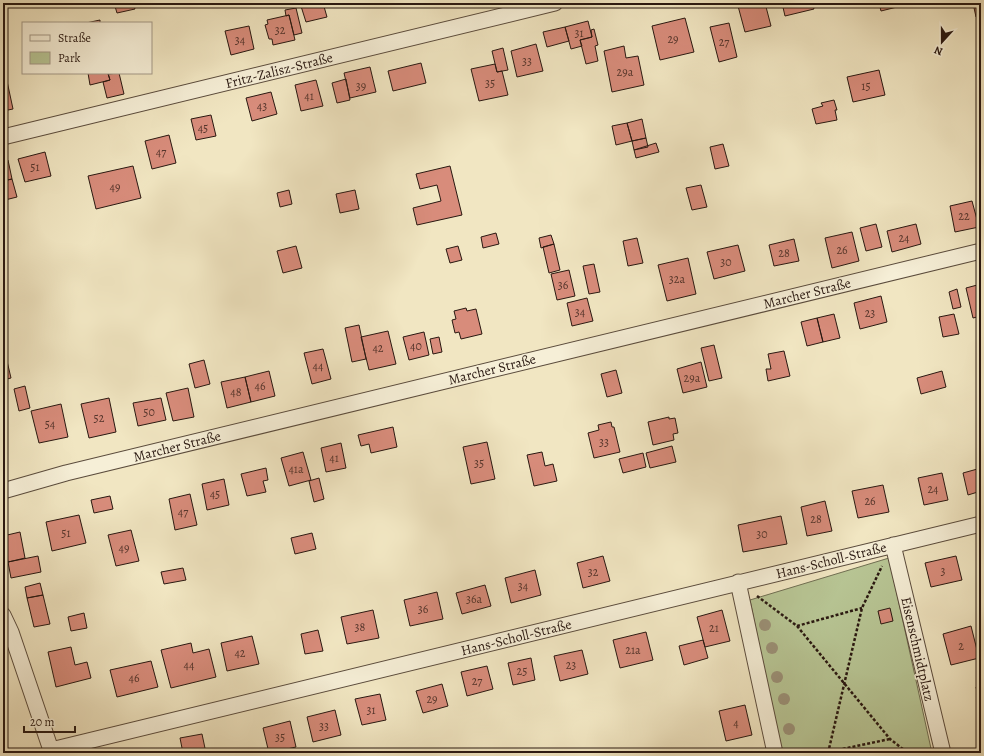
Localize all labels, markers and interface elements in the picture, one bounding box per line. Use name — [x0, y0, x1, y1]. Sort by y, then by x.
legend — [22, 22, 152, 74]
house number: 32 — [275, 22, 286, 38]
north arrow — [922, 22, 962, 62]
house number: 31 — [574, 25, 584, 41]
text: Straße — [58, 30, 91, 46]
house number: 29 — [667, 31, 679, 47]
house number: 34 — [235, 32, 246, 48]
house number: 27 — [719, 34, 730, 50]
text: N — [932, 42, 945, 59]
street label: Fritz-Zalisz-Straße — [223, 48, 335, 93]
text: Park — [58, 50, 81, 66]
house number: 33 — [522, 53, 532, 69]
house number: 29a — [617, 64, 634, 80]
house number: 35 — [485, 75, 495, 91]
house number: 39 — [356, 78, 366, 94]
house number: 15 — [861, 78, 871, 94]
house number: 41 — [304, 88, 314, 104]
house number: 43 — [257, 98, 267, 114]
house number: 45 — [198, 120, 208, 136]
house number: 47 — [156, 144, 167, 160]
house number: 51 — [30, 159, 40, 175]
house number: 49 — [110, 179, 120, 195]
house number: 22 — [958, 208, 970, 224]
house number: 24 — [898, 230, 910, 246]
house number: 26 — [836, 242, 848, 258]
house number: 28 — [778, 245, 790, 261]
house number: 30 — [720, 254, 732, 270]
house number: 32a — [669, 271, 686, 287]
street label: Marcher Straße — [761, 273, 853, 314]
house number: 36 — [558, 277, 569, 293]
house number: 34 — [575, 304, 586, 320]
house number: 23 — [865, 305, 875, 321]
house number: 40 — [410, 338, 422, 354]
house number: 42 — [372, 340, 384, 356]
street label: Marcher Straße — [446, 349, 538, 390]
house number: 44 — [313, 358, 324, 374]
house number: 29a — [684, 370, 701, 386]
house number: 46 — [255, 378, 266, 394]
house number: 48 — [230, 384, 242, 400]
house number: 50 — [143, 404, 155, 420]
house number: 52 — [94, 410, 105, 426]
house number: 54 — [45, 416, 56, 432]
street label: Marcher Straße — [131, 426, 223, 467]
house number: 33 — [599, 434, 609, 450]
house number: 41 — [329, 450, 339, 466]
house number: 35 — [474, 455, 484, 471]
house number: 41a — [288, 461, 304, 477]
house number: 24 — [927, 481, 939, 497]
house number: 45 — [210, 486, 220, 502]
house number: 26 — [864, 493, 876, 509]
house number: 47 — [178, 504, 189, 520]
house number: 28 — [810, 511, 822, 527]
house number: 51 — [61, 525, 71, 541]
house number: 30 — [756, 526, 768, 542]
street label: Hans-Scholl-Straße — [774, 538, 888, 583]
house number: 49 — [119, 540, 129, 556]
house number: 3 — [941, 563, 946, 579]
house number: 32 — [588, 564, 599, 580]
house number: 34 — [518, 578, 529, 594]
house number: 36a — [466, 591, 482, 607]
street label: Eisenschmidtplatz — [896, 595, 939, 703]
house number: 36 — [418, 601, 429, 617]
street label: Hans-Scholl-Straße — [459, 615, 573, 660]
house number: 38 — [355, 619, 366, 635]
house number: 21 — [709, 620, 719, 636]
house number: 2 — [958, 638, 964, 654]
house number: 21a — [625, 642, 641, 658]
house number: 42 — [234, 645, 246, 661]
house number: 44 — [184, 657, 195, 673]
house number: 23 — [566, 657, 576, 673]
house number: 25 — [517, 663, 527, 679]
house number: 46 — [129, 670, 140, 686]
house number: 27 — [472, 673, 483, 689]
house number: 29 — [426, 691, 438, 707]
house number: 31 — [366, 702, 376, 718]
scale bar — [24, 708, 75, 734]
text: 20 m — [30, 714, 54, 730]
house number: 4 — [733, 715, 739, 731]
house number: 33 — [319, 718, 329, 734]
house number: 35 — [275, 729, 285, 745]

